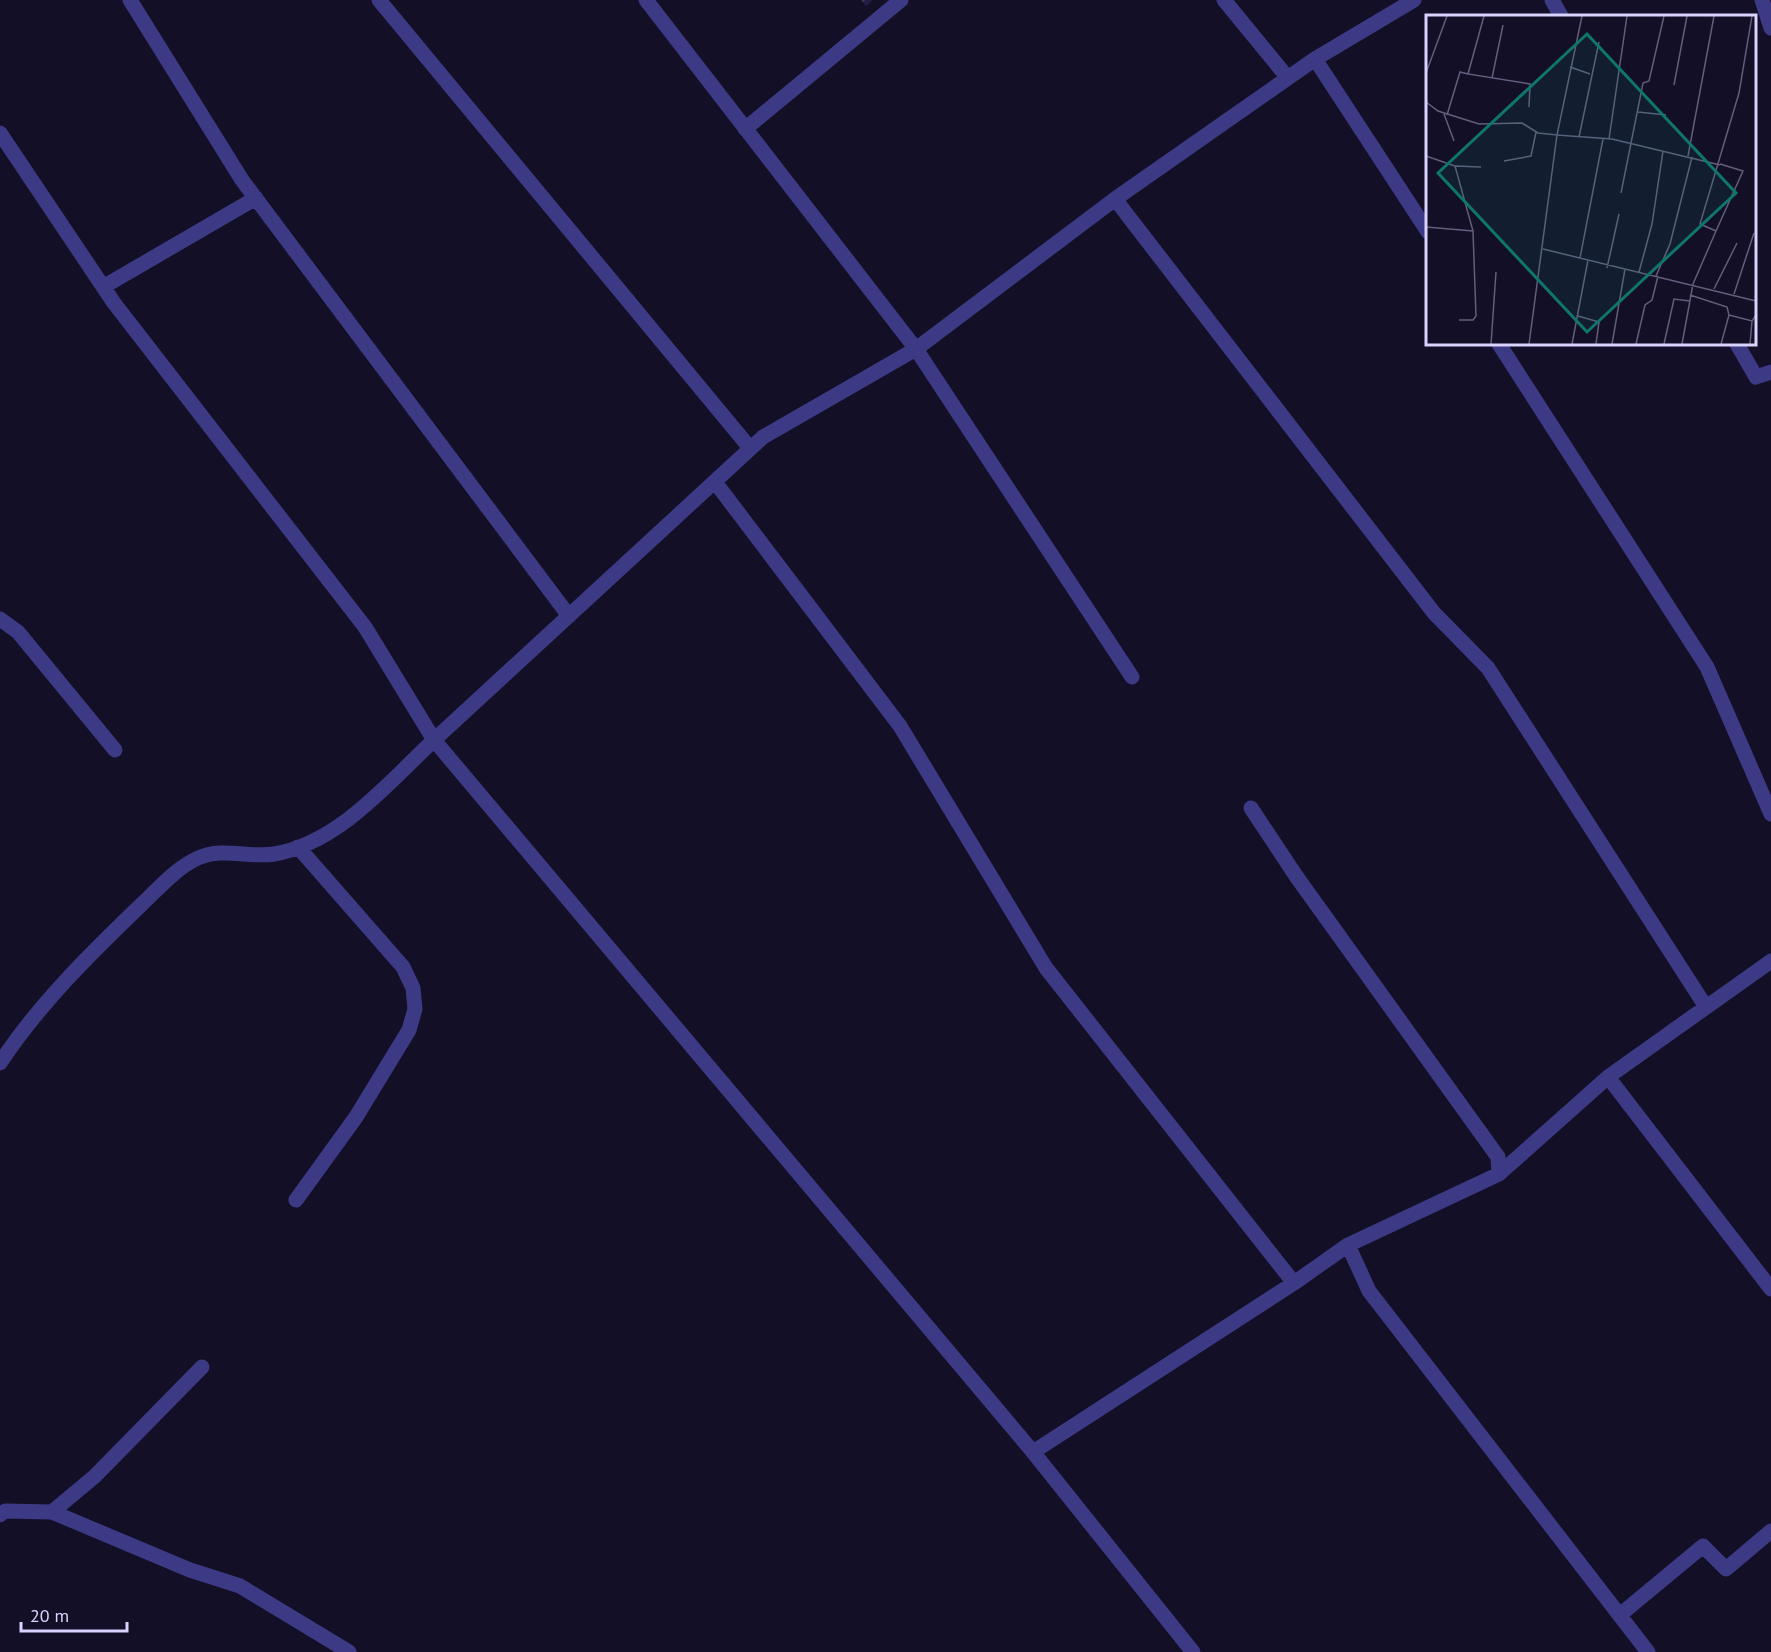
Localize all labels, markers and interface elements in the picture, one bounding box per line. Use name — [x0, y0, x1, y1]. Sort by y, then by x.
inset map — [1426, 15, 1756, 345]
scale bar — [21, 1595, 128, 1633]
text: 20 m — [30, 1604, 69, 1627]

